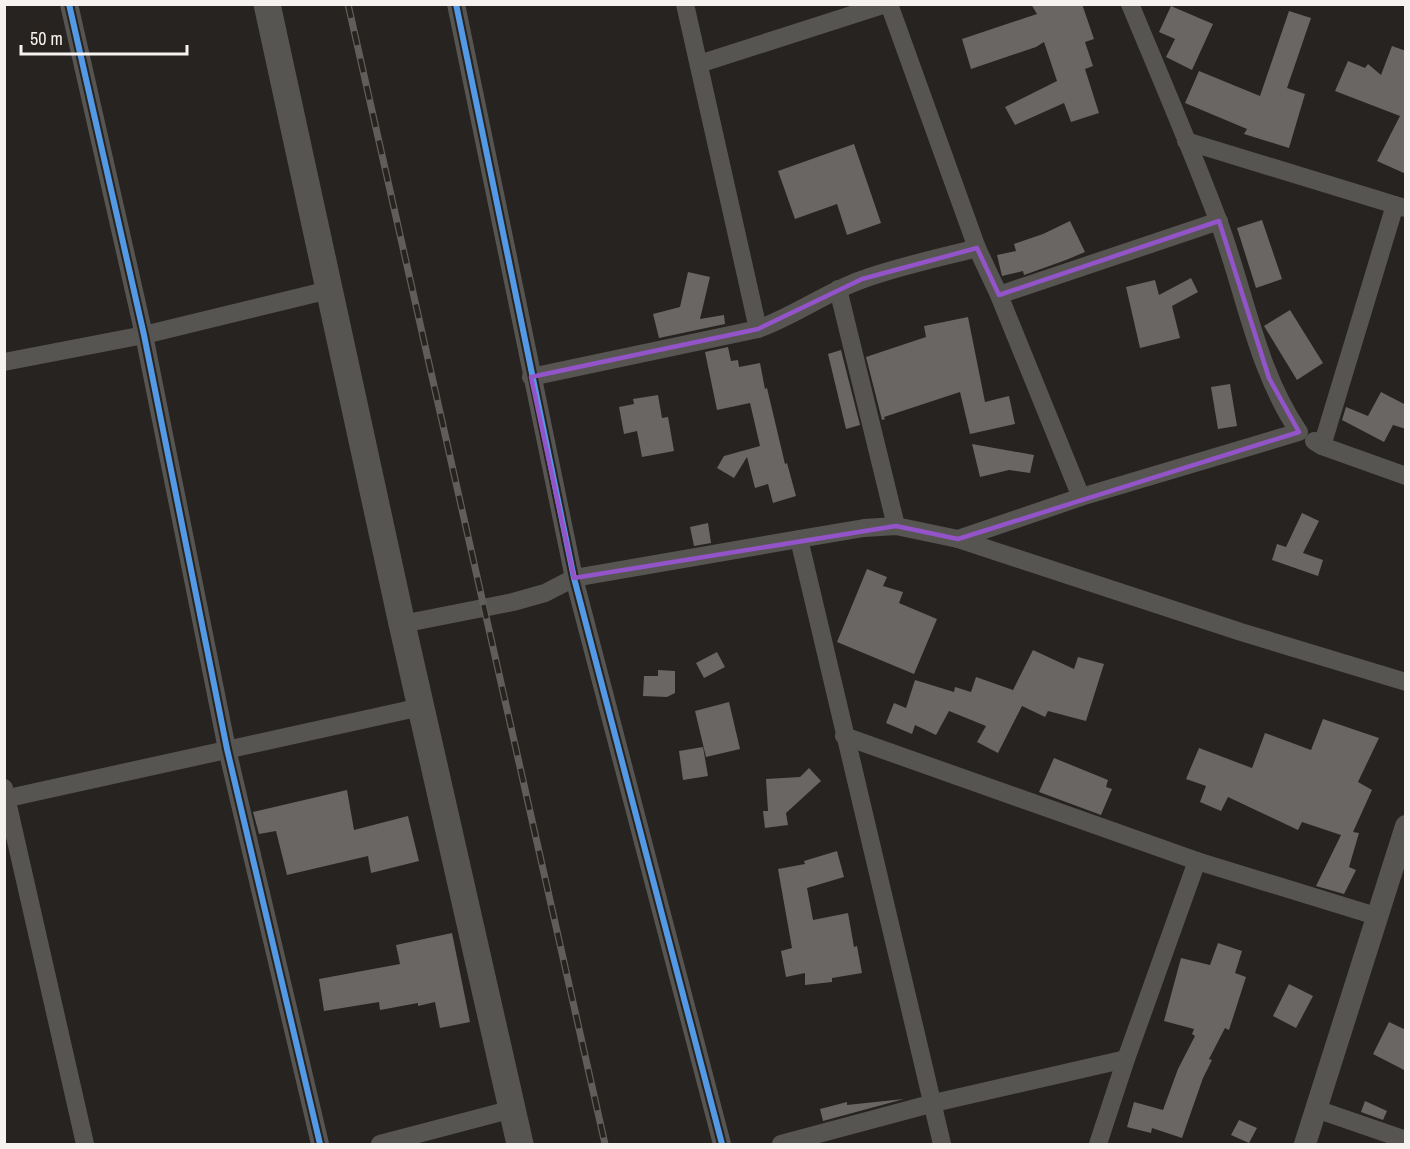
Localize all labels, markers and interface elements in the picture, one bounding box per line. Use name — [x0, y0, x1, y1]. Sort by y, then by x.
scale bar — [21, 18, 188, 56]
text: 50 m — [30, 26, 63, 51]

